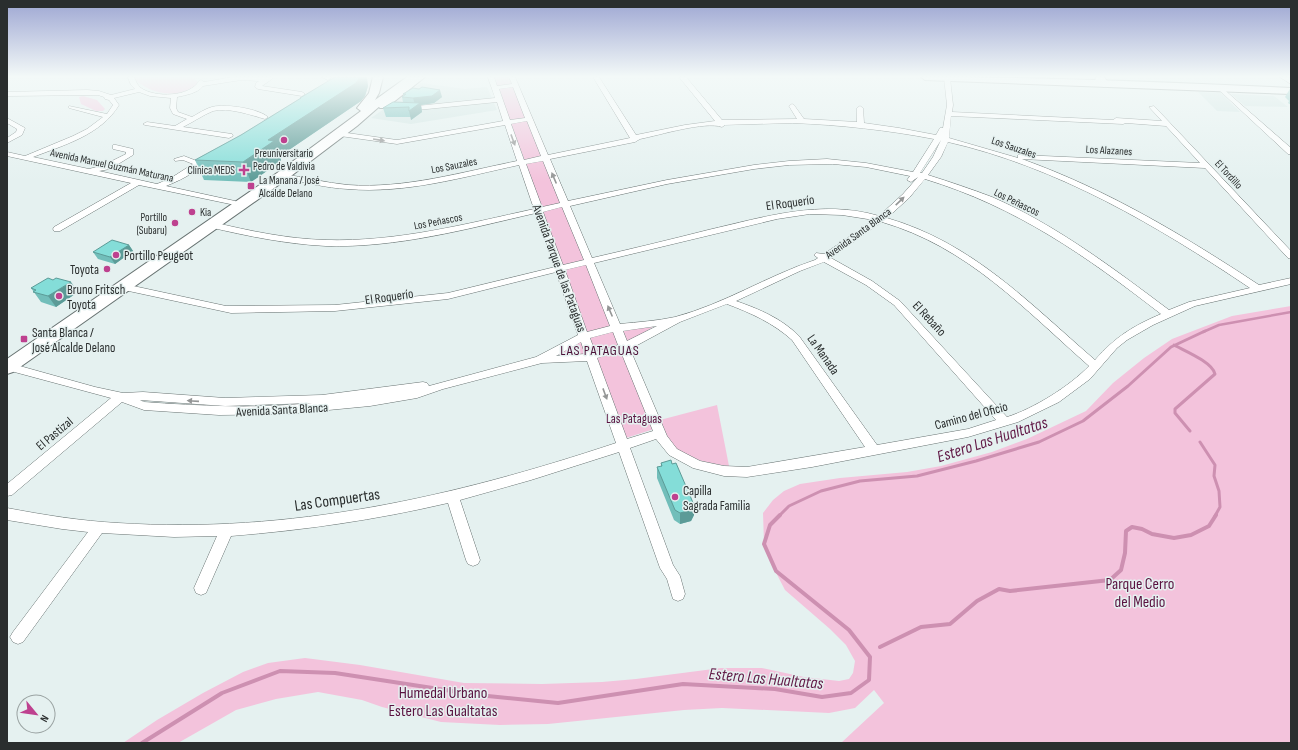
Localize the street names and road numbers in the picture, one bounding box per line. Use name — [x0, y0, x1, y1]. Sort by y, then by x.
street label: Los Sauzales — [990, 134, 1038, 161]
street label: Los Alazanes — [1085, 143, 1133, 158]
street label: Avenida Manuel Guzmán Maturana — [48, 146, 175, 185]
street label: Los Sauzales — [430, 155, 478, 176]
street label: El Tordillo — [1212, 157, 1246, 192]
street label: Los Peñascos — [992, 186, 1042, 219]
street label: El Roquerío — [765, 192, 815, 214]
street label: Avenida Parque de las Pataguas — [528, 202, 590, 335]
street label: Avenida Santa Blanca — [822, 205, 894, 262]
street label: Los Peñascos — [413, 210, 463, 233]
street label: El Roquerío — [364, 286, 414, 308]
street label: El Rebaño — [909, 298, 950, 340]
street label: La Manada — [804, 331, 843, 378]
street label: Camino del Oficio — [933, 399, 1010, 433]
street label: Avenida Santa Blanca — [235, 400, 328, 420]
street label: El Pastizal — [33, 414, 76, 454]
street label: Las Compuertas — [293, 485, 381, 516]

